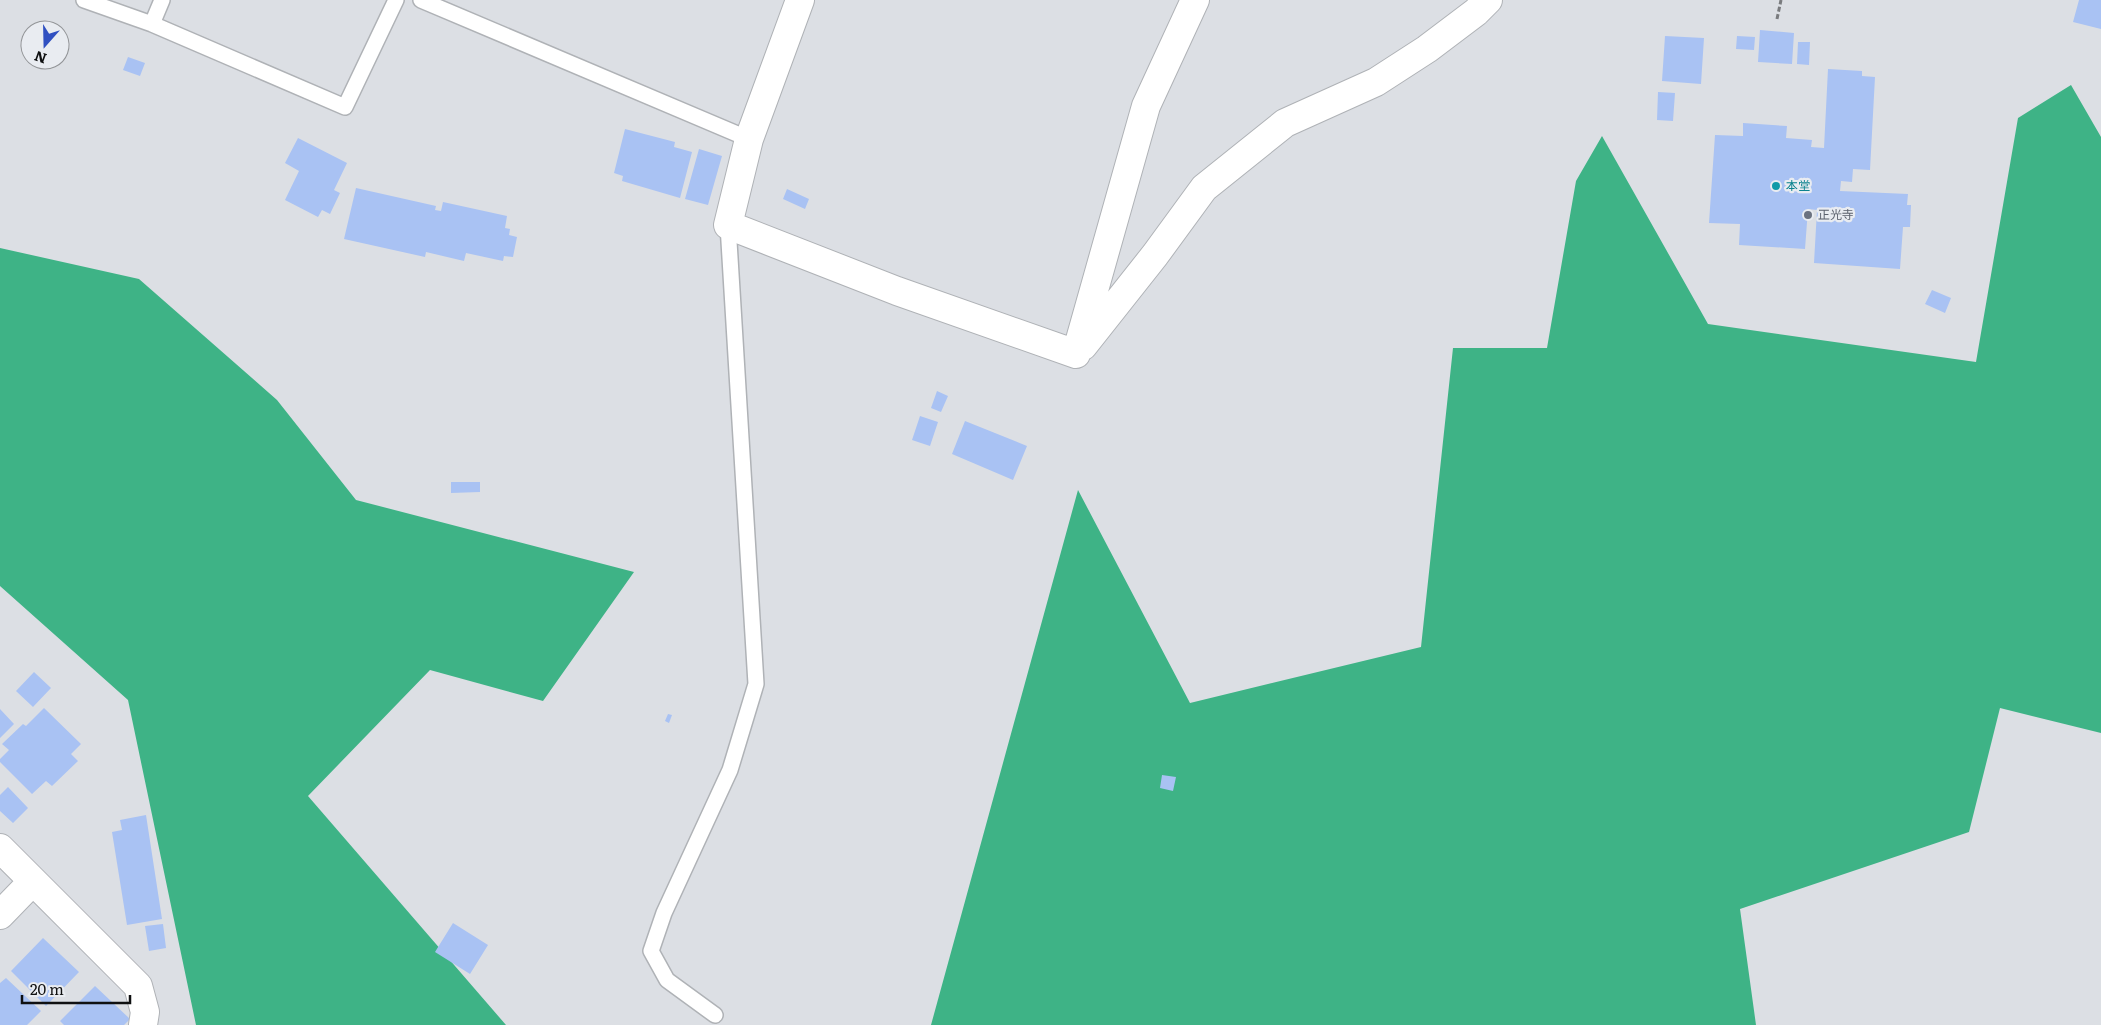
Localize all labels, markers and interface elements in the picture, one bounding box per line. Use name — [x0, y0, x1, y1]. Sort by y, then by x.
north arrow — [20, 20, 70, 70]
text: N — [31, 47, 49, 70]
place label: 本堂 — [1786, 176, 1810, 194]
marker: 本堂 — [1770, 180, 1782, 192]
place label: 正光寺 — [1818, 205, 1854, 223]
marker: 正光寺 — [1802, 209, 1814, 221]
scale bar — [22, 972, 130, 1004]
text: 20 m — [30, 977, 64, 1000]

